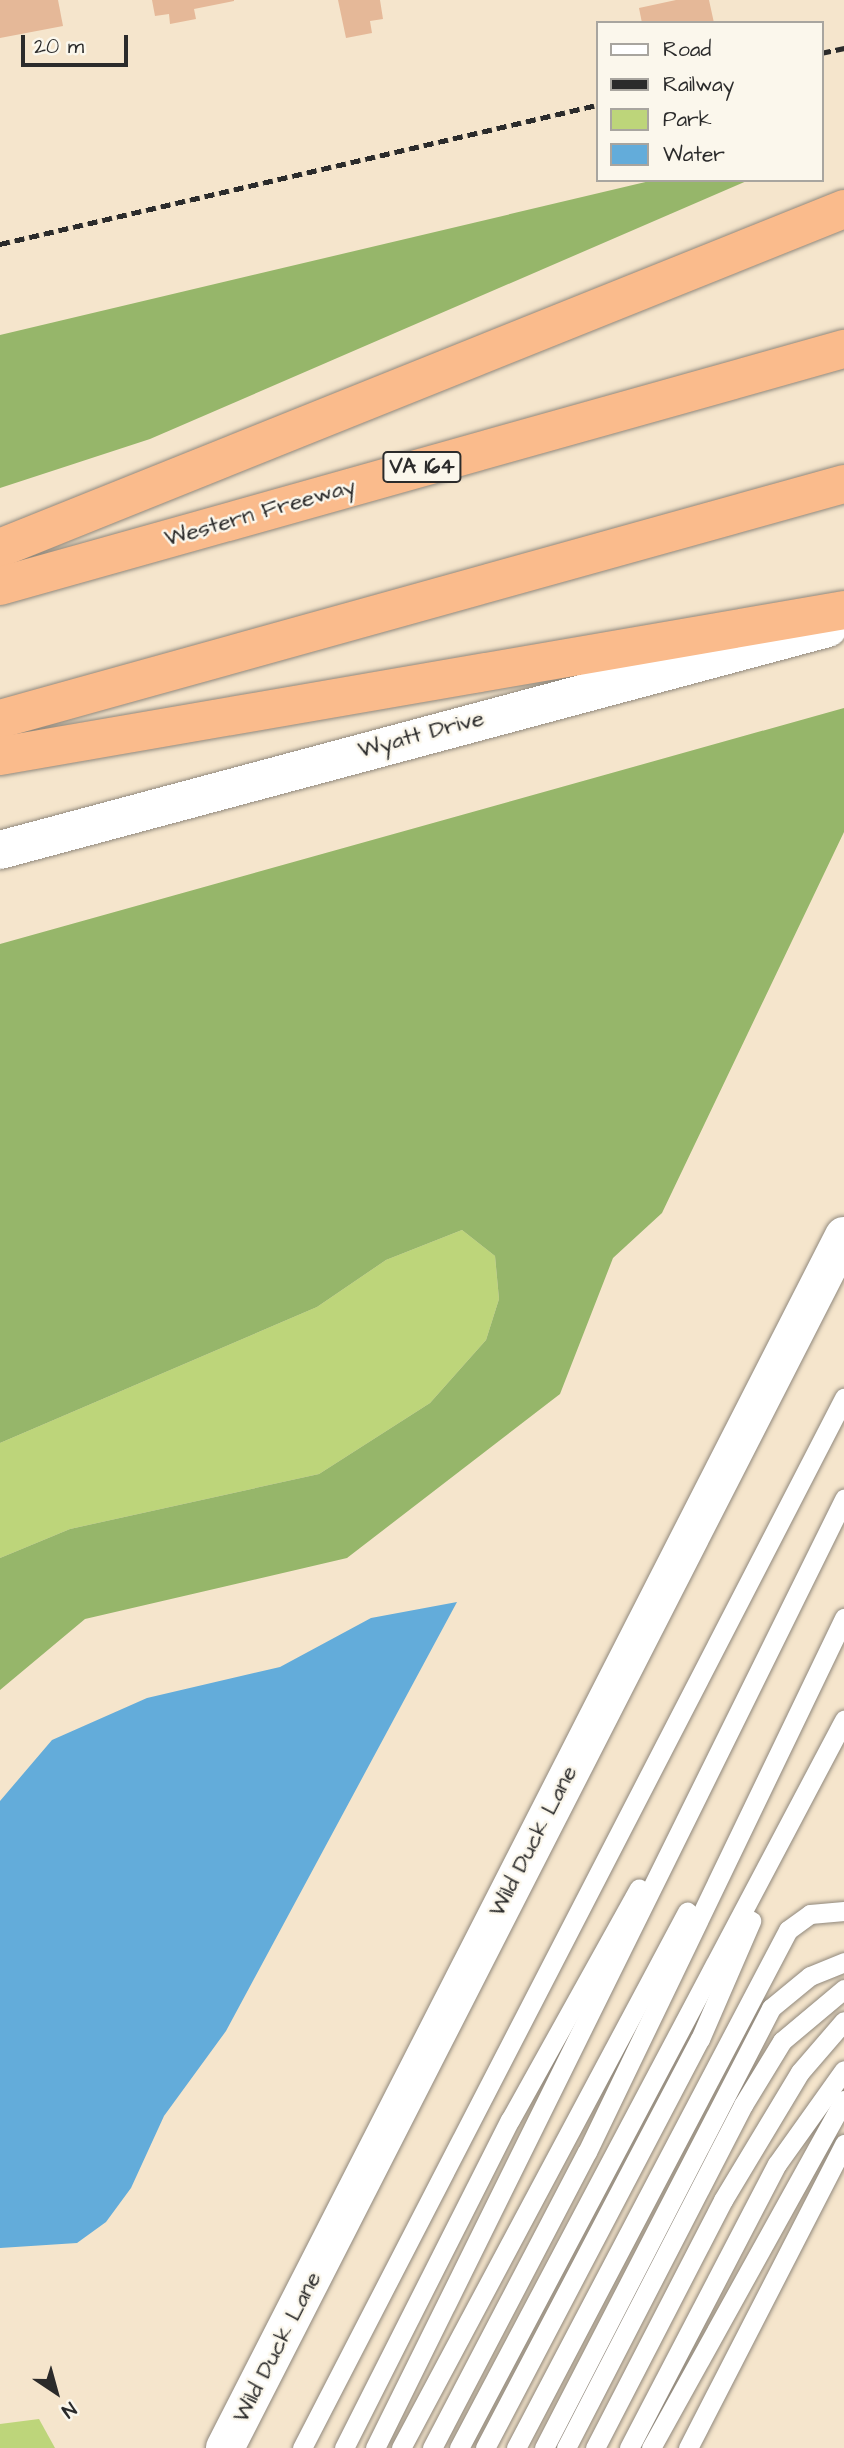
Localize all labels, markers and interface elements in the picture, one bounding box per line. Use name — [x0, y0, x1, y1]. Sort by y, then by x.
scale bar — [24, 21, 131, 65]
legend — [596, 21, 823, 182]
text: 20 m — [34, 32, 84, 61]
text: Road — [663, 35, 711, 64]
text: Railway — [663, 70, 734, 99]
text: Park — [663, 105, 712, 134]
text: Water — [663, 140, 725, 169]
road number: VA 164 — [382, 449, 462, 484]
street label: Western Freeway — [161, 472, 359, 552]
street label: Wyatt Drive — [355, 704, 487, 764]
street label: Wild Duck Lane — [483, 1761, 583, 1921]
street label: Wild Duck Lane — [227, 2267, 327, 2427]
north arrow — [21, 2357, 91, 2427]
text: N — [56, 2395, 81, 2424]

